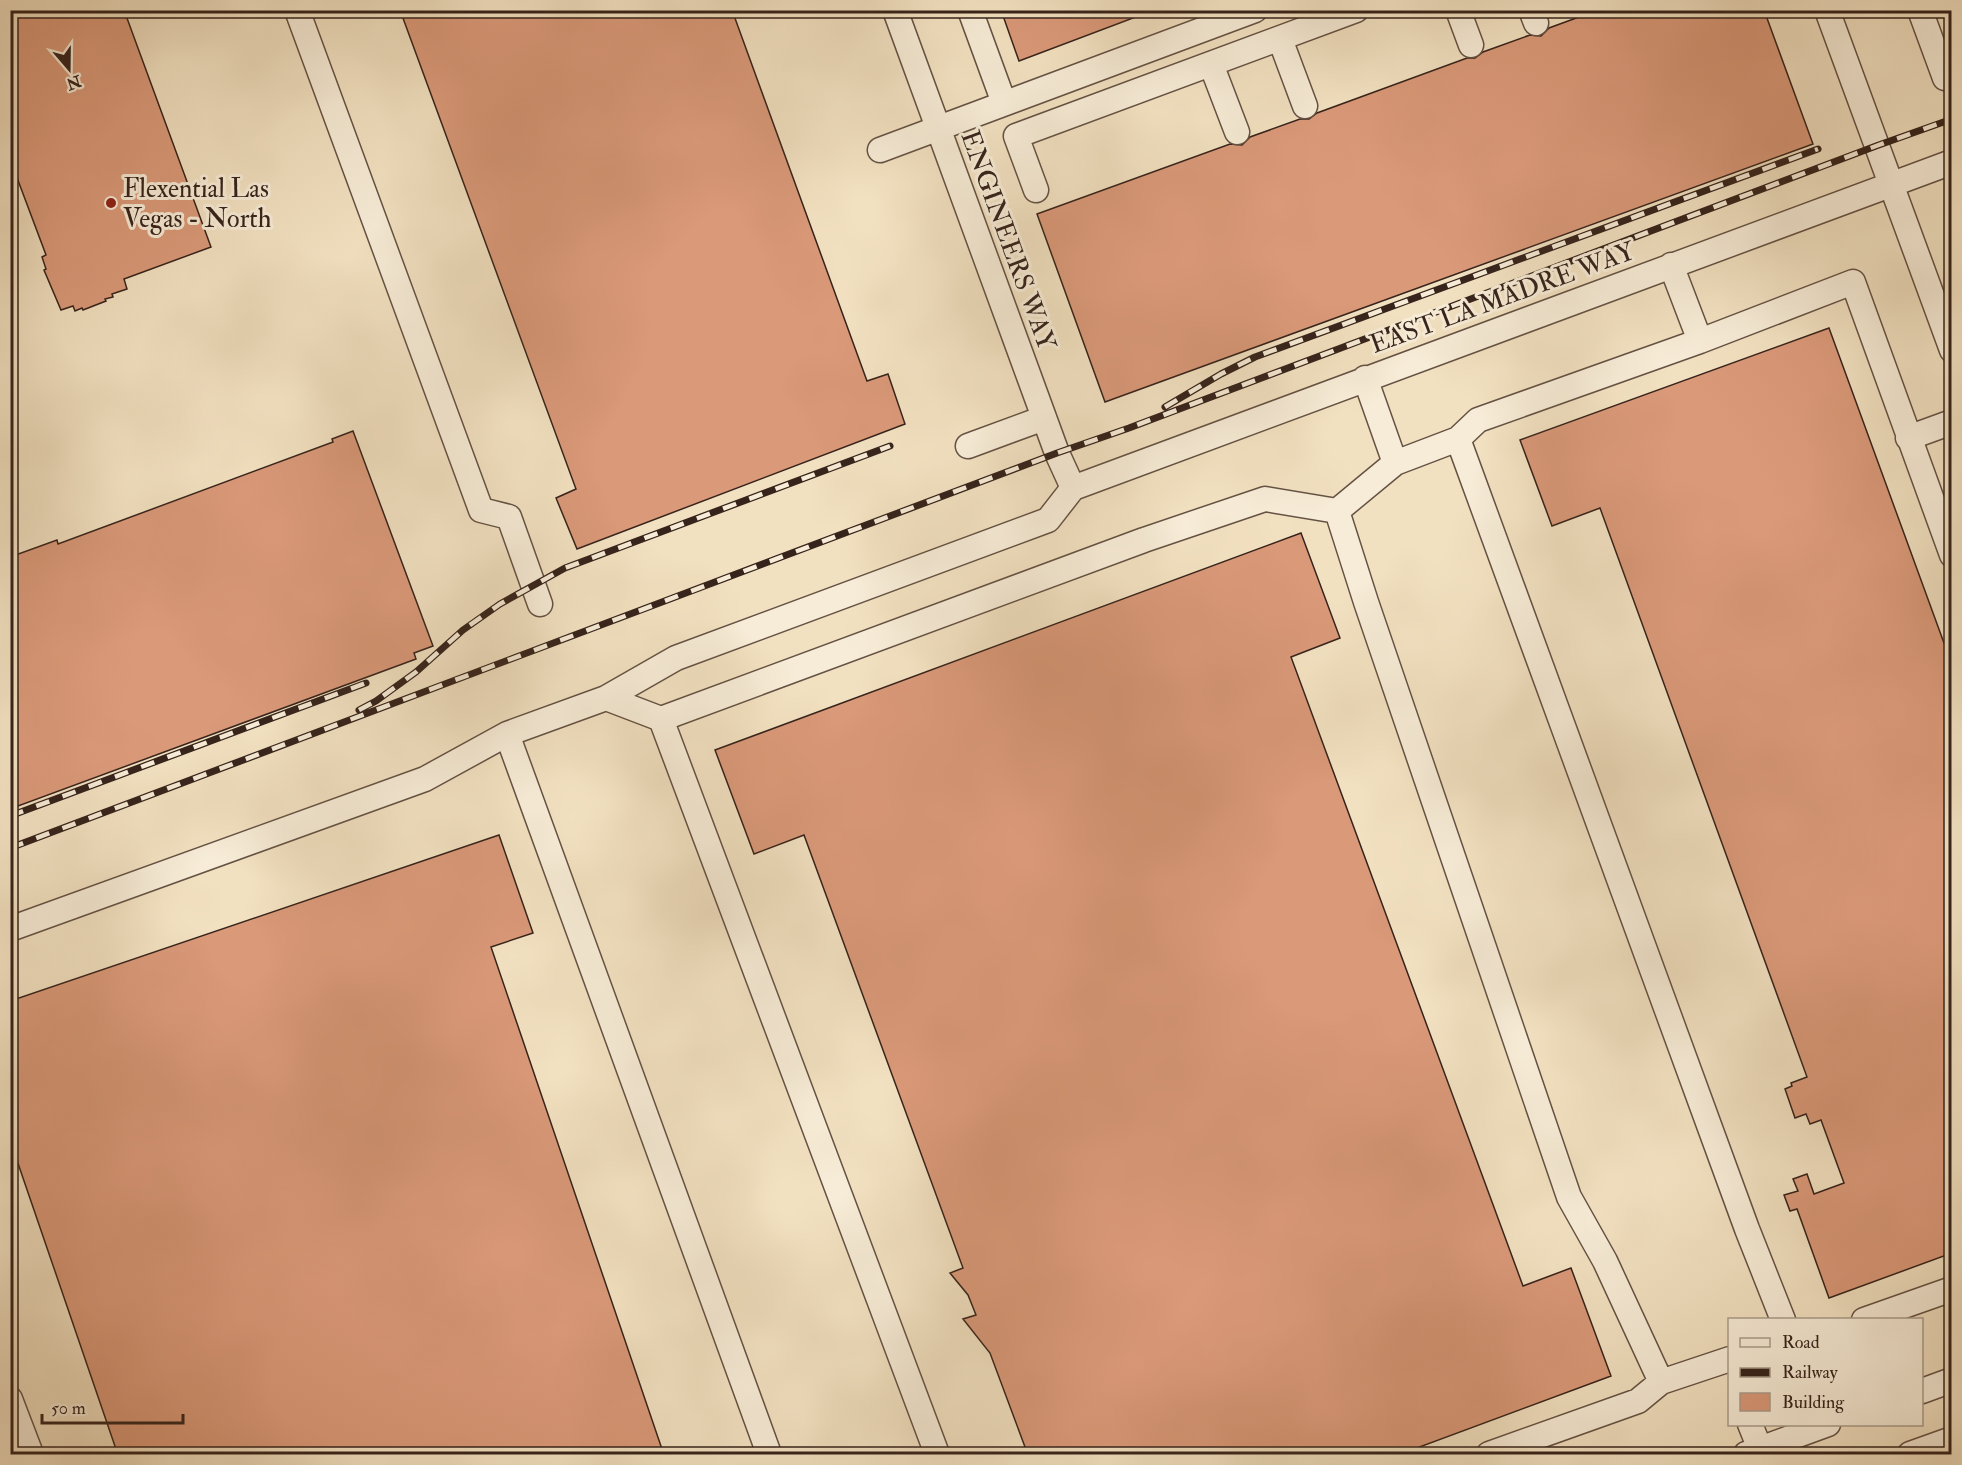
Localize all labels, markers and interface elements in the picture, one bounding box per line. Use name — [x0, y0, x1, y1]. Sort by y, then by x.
north arrow — [39, 39, 99, 99]
text: N — [63, 70, 85, 94]
street label: ENGINEERS WAY — [953, 126, 1063, 356]
place label: Flexential Las Vegas - North — [123, 173, 272, 235]
marker: Flexential Las Vegas - North — [104, 196, 118, 210]
street label: EAST LA MADRE WAY — [1365, 235, 1640, 361]
legend — [1728, 1318, 1923, 1426]
text: Road — [1782, 1331, 1820, 1354]
text: Railway — [1782, 1361, 1839, 1384]
scale bar — [42, 1387, 183, 1425]
text: Building — [1782, 1391, 1845, 1414]
text: 50 m — [51, 1397, 86, 1420]

